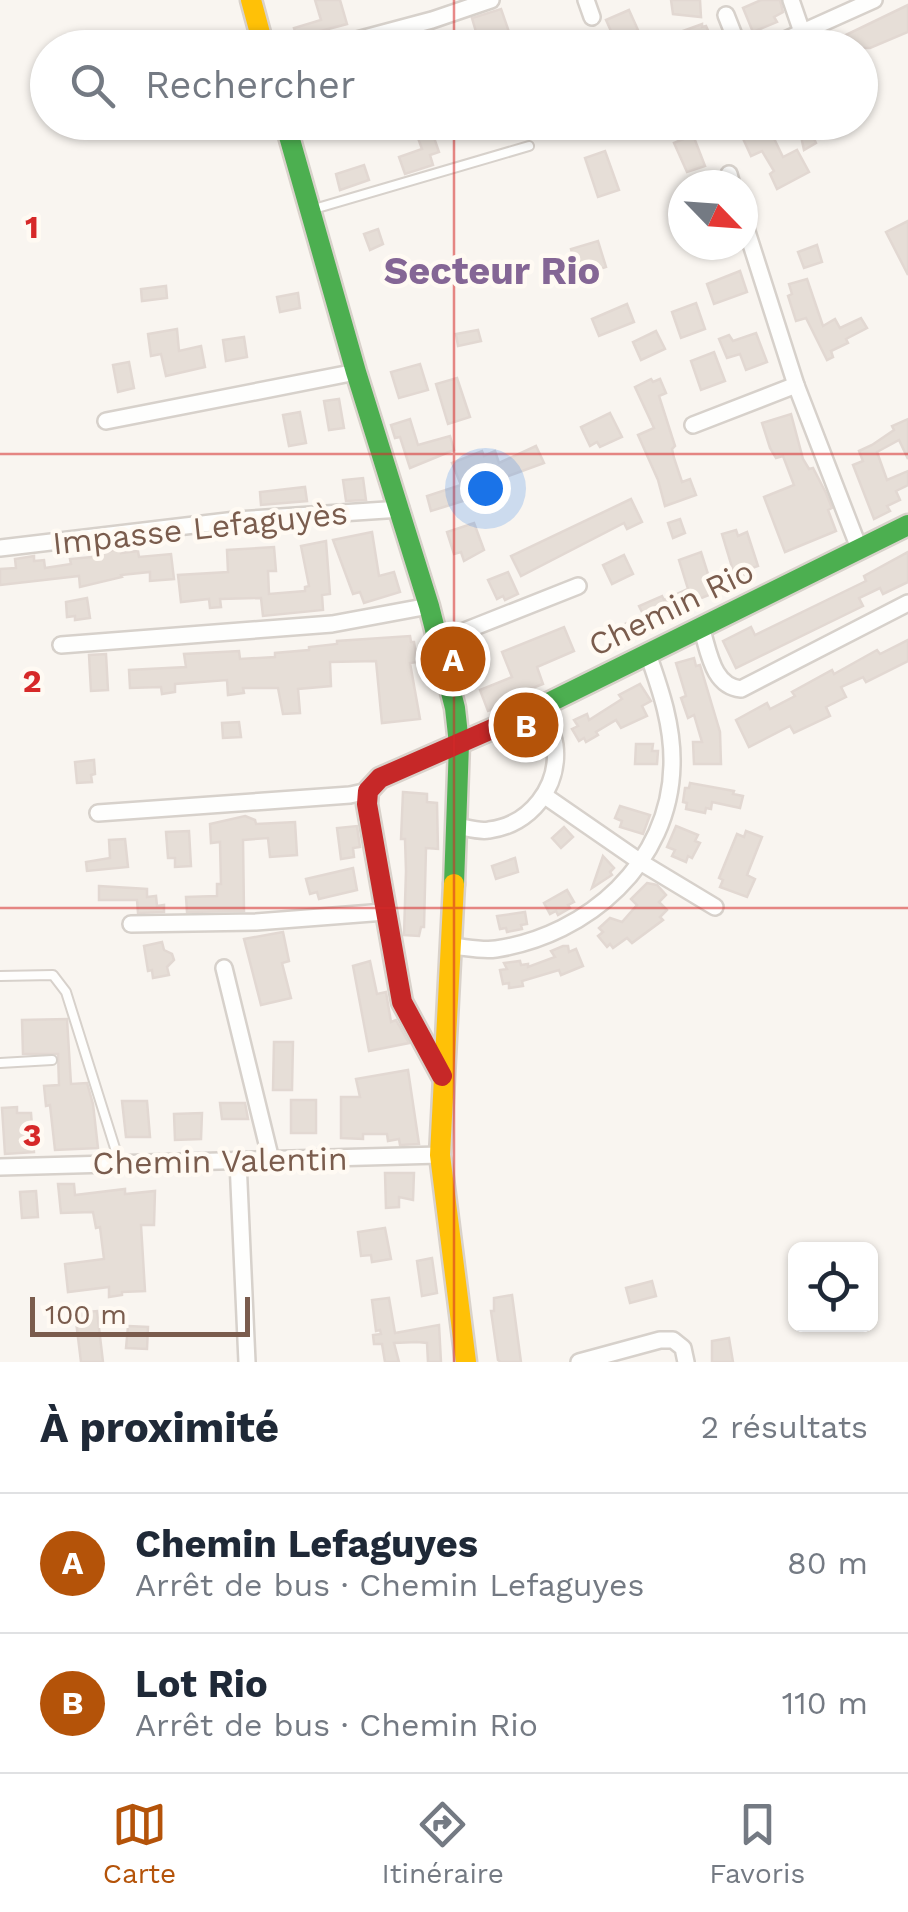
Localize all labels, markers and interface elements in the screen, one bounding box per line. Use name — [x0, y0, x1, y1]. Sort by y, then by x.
search box — [30, 30, 878, 140]
icon: search — [65, 58, 120, 113]
text: Rechercher — [145, 63, 355, 107]
north arrow — [668, 170, 758, 260]
text: 1 — [25, 208, 39, 246]
district label: Secteur Rio — [384, 249, 600, 293]
your location — [460, 463, 511, 514]
street label: Impasse Lefaguyès — [51, 494, 349, 562]
street label: Chemin Rio — [582, 552, 760, 664]
pin: A — [420, 622, 486, 696]
text: 2 — [22, 662, 42, 700]
pin: B — [494, 688, 558, 762]
text: 3 — [23, 1116, 41, 1154]
street label: Chemin Valentin — [92, 1140, 348, 1182]
map controls — [788, 1242, 878, 1332]
button: locate — [788, 1242, 878, 1332]
scale bar — [30, 1292, 250, 1336]
text: 100 m — [45, 1298, 127, 1331]
text: À proximité — [40, 1403, 279, 1452]
text: 2 résultats — [701, 1408, 868, 1446]
text: Chemin Lefaguyes — [135, 1522, 478, 1566]
text: A — [62, 1544, 83, 1582]
text: 80 m — [787, 1544, 868, 1582]
text: Arrêt de bus · Chemin Lefaguyes — [135, 1566, 644, 1604]
text: Lot Rio — [135, 1662, 268, 1706]
text: B — [62, 1684, 83, 1722]
text: 110 m — [782, 1684, 868, 1722]
text: Arrêt de bus · Chemin Rio — [135, 1706, 538, 1744]
tab: Carte — [103, 1797, 176, 1890]
tab: Itinéraire — [382, 1797, 504, 1890]
tab: Favoris — [709, 1797, 805, 1890]

